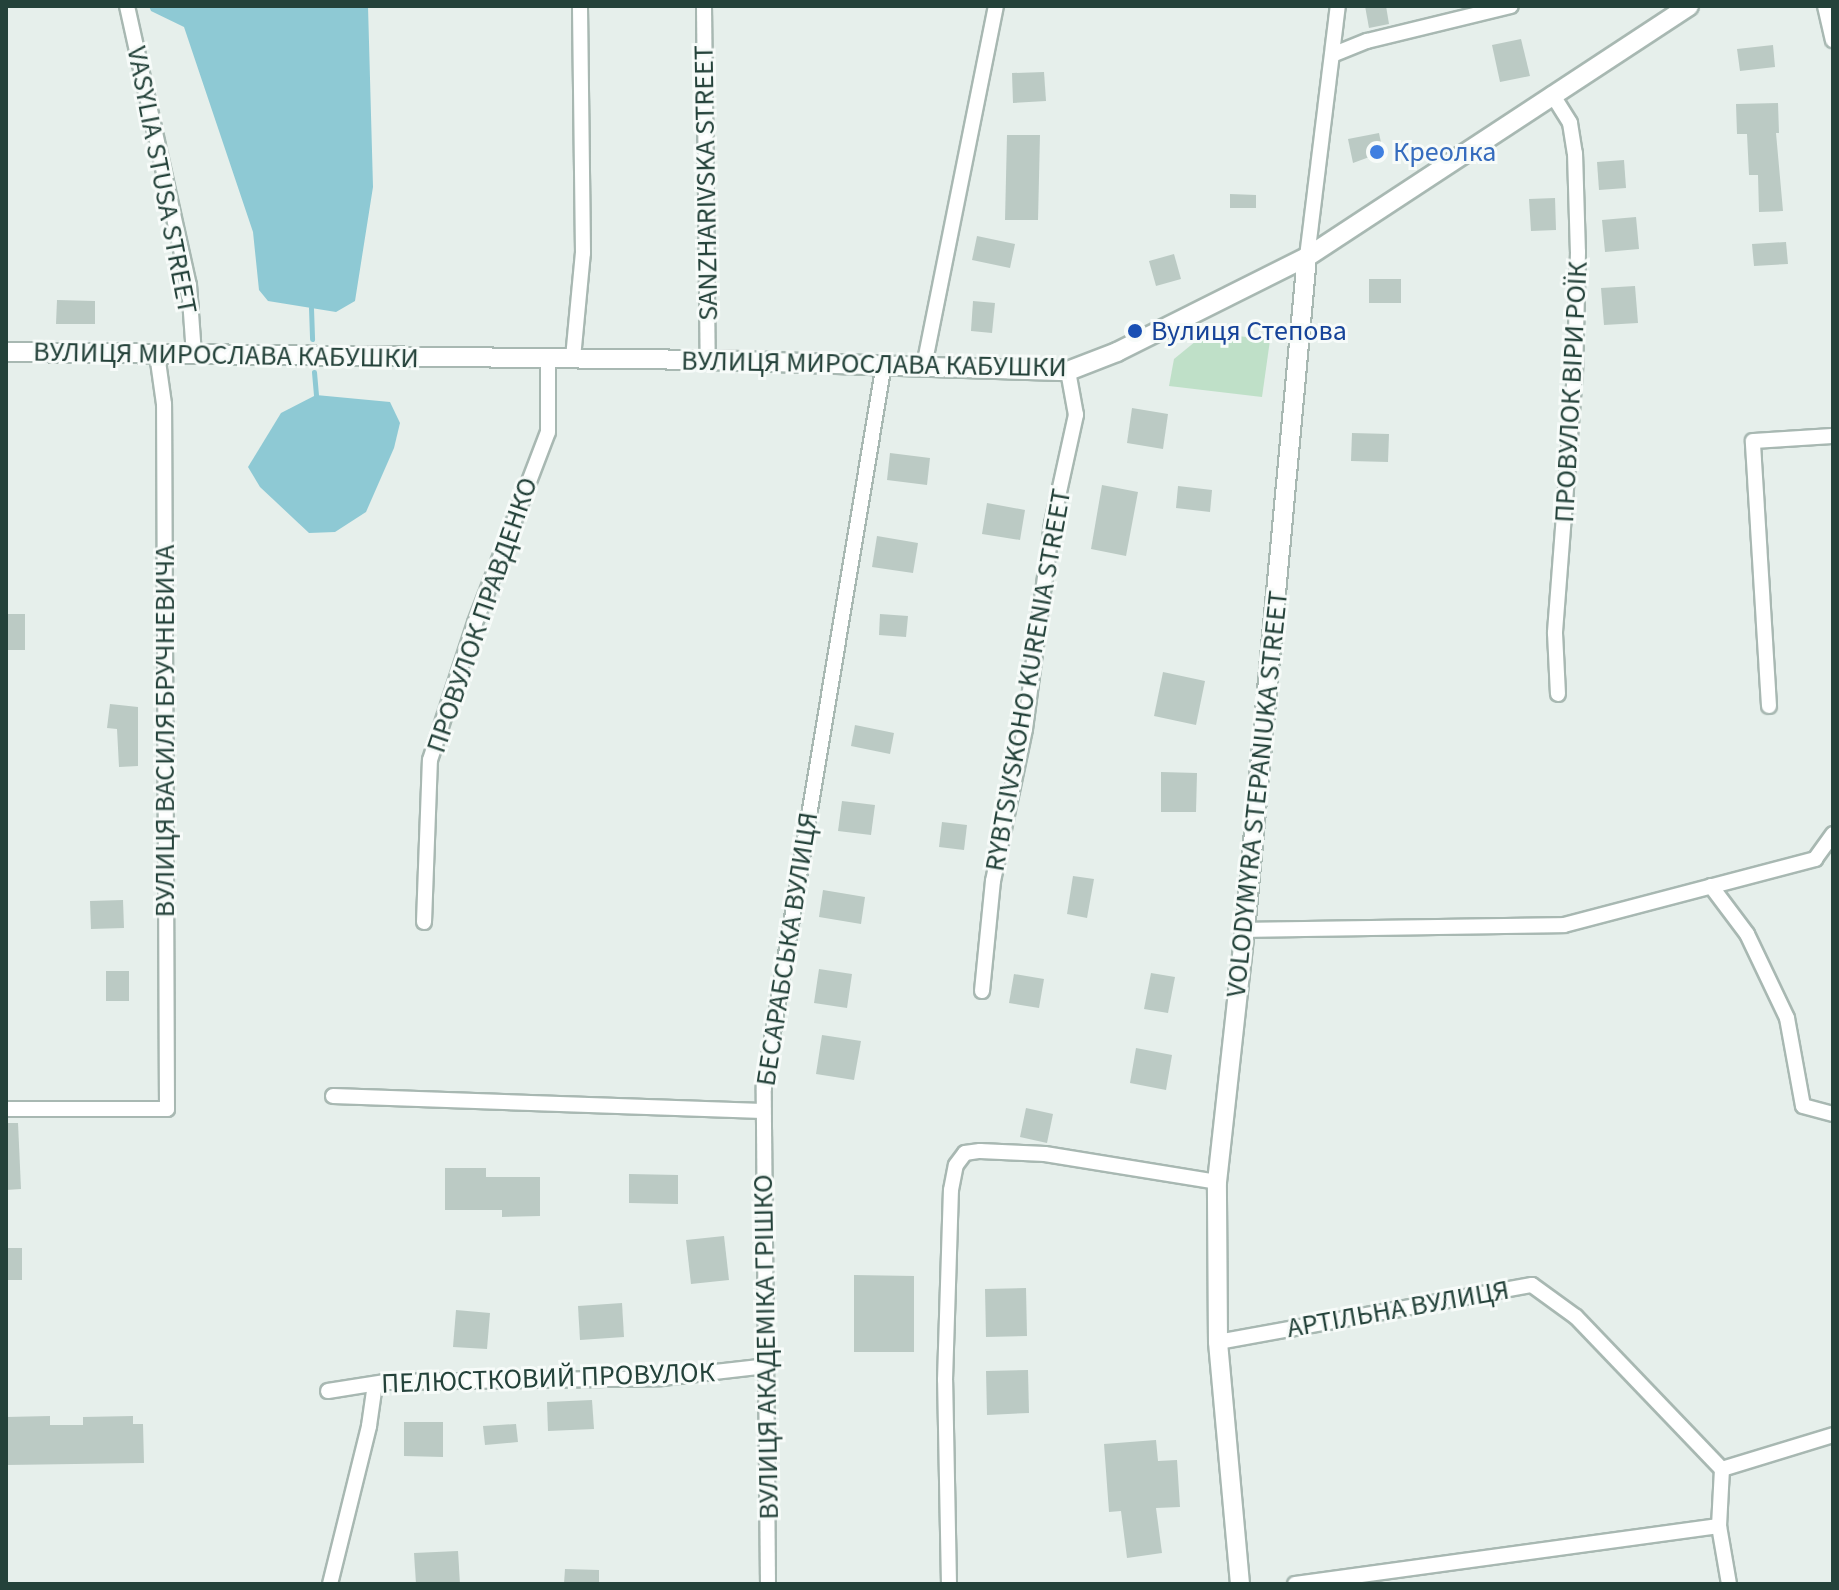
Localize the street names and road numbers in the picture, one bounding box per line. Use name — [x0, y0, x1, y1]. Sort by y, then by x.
street label: VASYLIA STUSA STREET — [120, 43, 204, 317]
street label: SANZHARIVSKA STREET — [687, 45, 725, 321]
street label: ПРОВУЛОК ВІРИ РОЇК — [1547, 261, 1595, 523]
street label: ВУЛИЦЯ МИРОСЛАВА КАБУШКИ — [33, 335, 419, 375]
street label: ВУЛИЦЯ МИРОСЛАВА КАБУШКИ — [681, 344, 1067, 384]
street label: ПРОВУЛОК ПРАВДЕНКО — [419, 473, 545, 757]
street label: RYBTSIVSKOHO KURENIA STREET — [978, 486, 1078, 874]
street label: ВУЛИЦЯ ВАСИЛЯ БРУЧНЕВИЧА — [148, 545, 182, 917]
street label: VOLODYMYRA STEPANIUKA STREET — [1219, 589, 1295, 999]
street label: БЕСАРАБСЬКА ВУЛИЦЯ — [749, 810, 825, 1088]
street label: ВУЛИЦЯ АКАДЕМІКА ГРІШКО — [746, 1174, 786, 1520]
street label: АРТІЛЬНА ВУЛИЦЯ — [1284, 1273, 1512, 1345]
street label: ПЕЛЮСТКОВИЙ ПРОВУЛОК — [381, 1355, 715, 1401]

